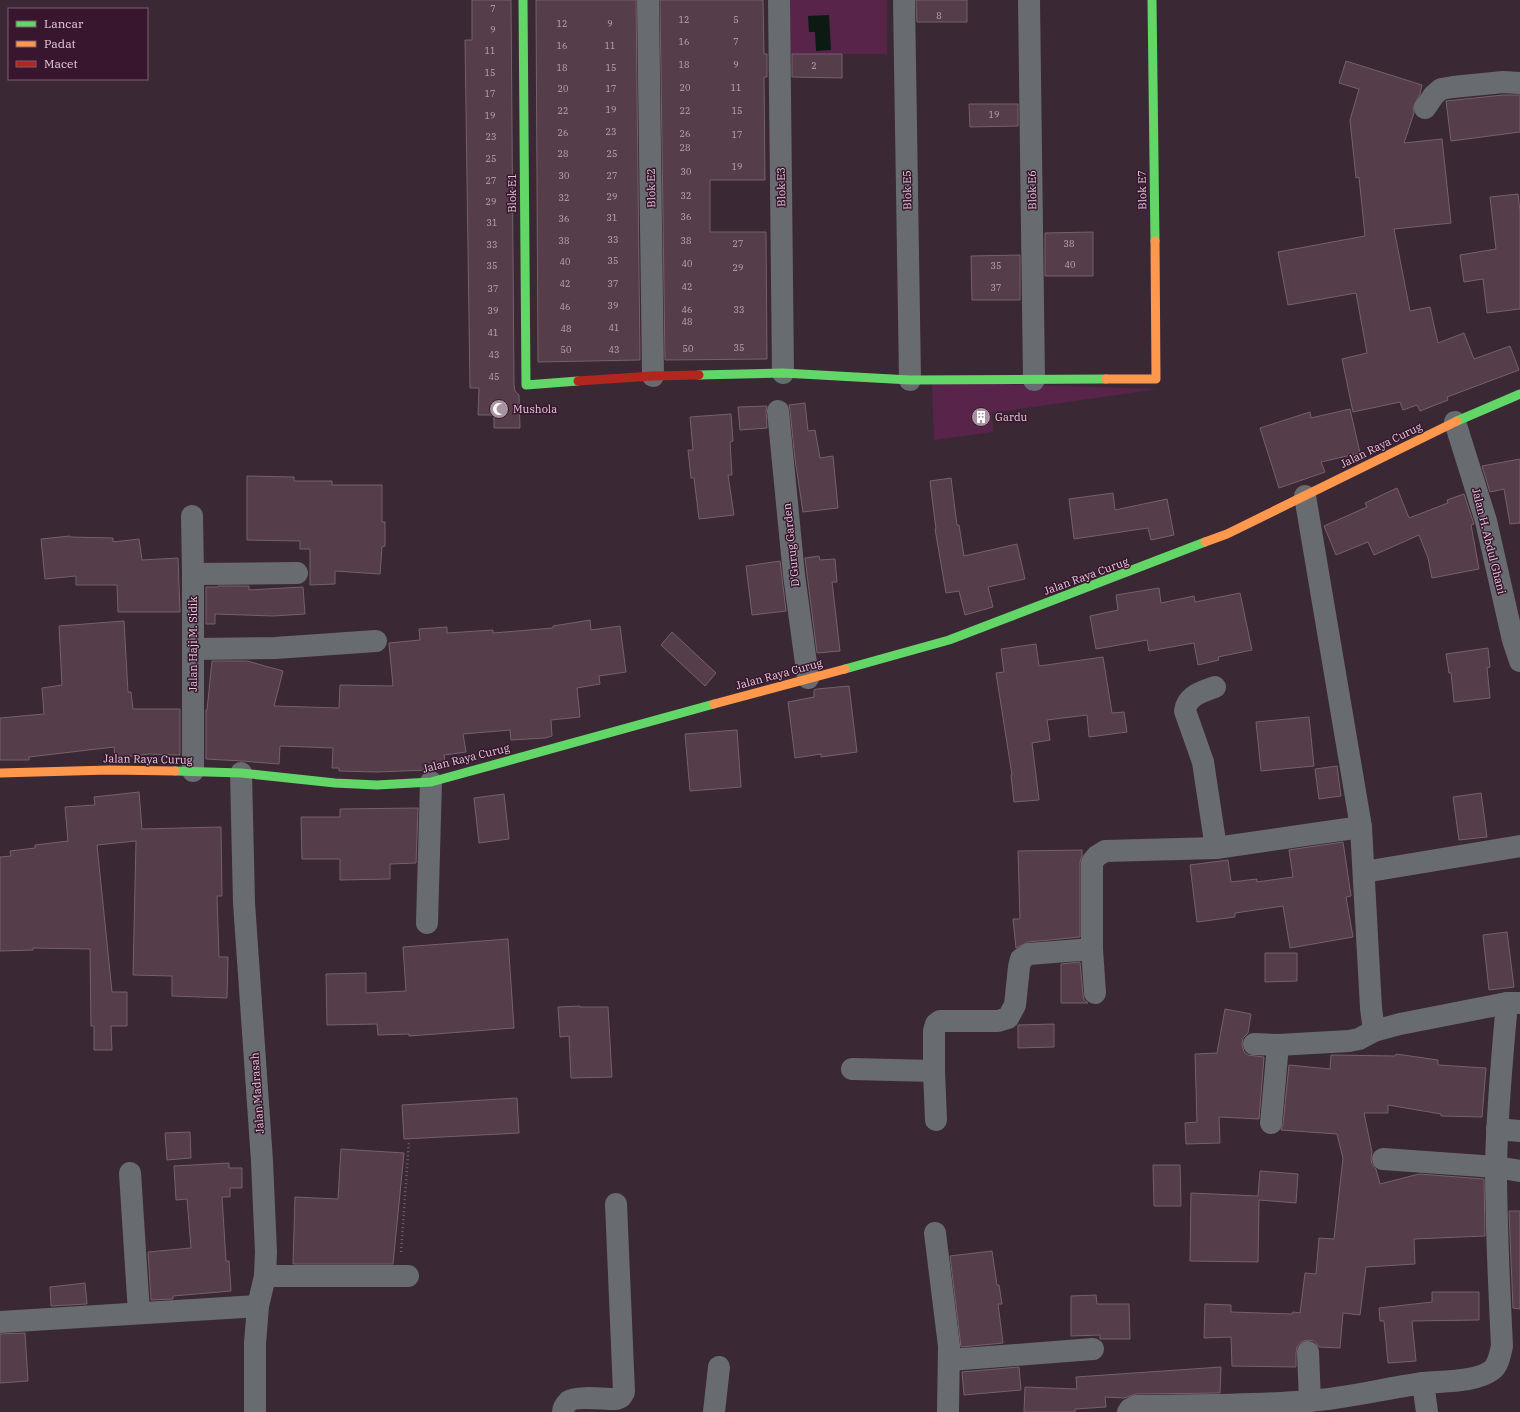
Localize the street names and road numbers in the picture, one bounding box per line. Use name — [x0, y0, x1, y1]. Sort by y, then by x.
street label: Blok E3 — [774, 167, 788, 207]
street label: Blok E2 — [644, 168, 658, 208]
street label: Blok E5 — [900, 170, 914, 210]
street label: Blok E6 — [1025, 170, 1039, 210]
street label: Blok E7 — [1135, 170, 1149, 210]
street label: Blok E1 — [505, 173, 519, 213]
street label: Jalan Raya Curug — [1338, 419, 1424, 471]
street label: Jalan H. Abdul Ghani — [1469, 486, 1509, 596]
street label: D'Gurug Garden — [780, 503, 802, 587]
street label: Jalan Raya Curug — [1042, 554, 1130, 598]
street label: Jalan Haji M. Sidik — [186, 596, 200, 692]
street label: Jalan Raya Curug — [734, 656, 824, 692]
street label: Jalan Raya Curug — [421, 740, 511, 776]
street label: Jalan Raya Curug — [103, 751, 193, 767]
street label: Jalan Madrasah — [247, 1052, 267, 1134]

